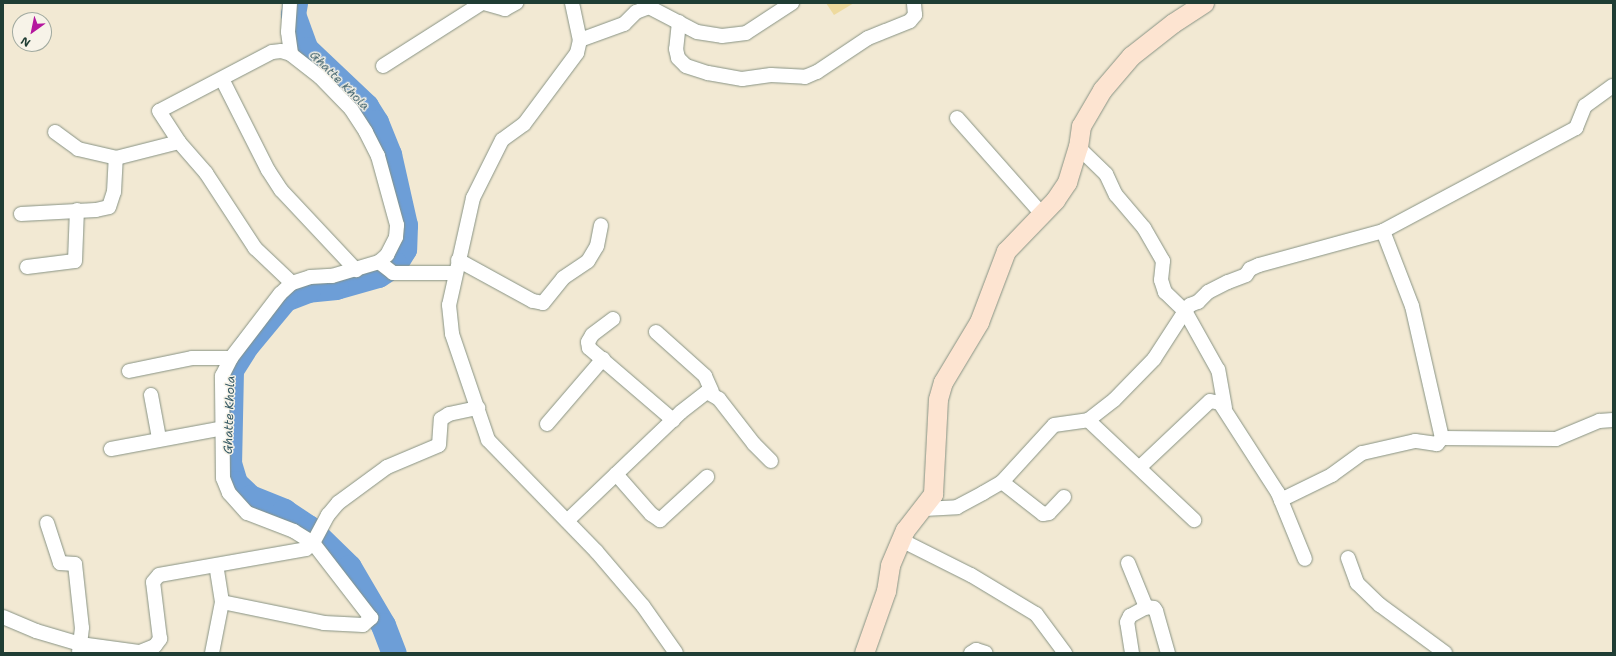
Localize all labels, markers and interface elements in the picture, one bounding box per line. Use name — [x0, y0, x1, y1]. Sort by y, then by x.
north arrow — [12, 12, 52, 52]
text: N — [18, 33, 33, 50]
water label: Ghatte Khola — [306, 48, 372, 114]
water label: Ghatte Khola — [221, 376, 239, 454]

